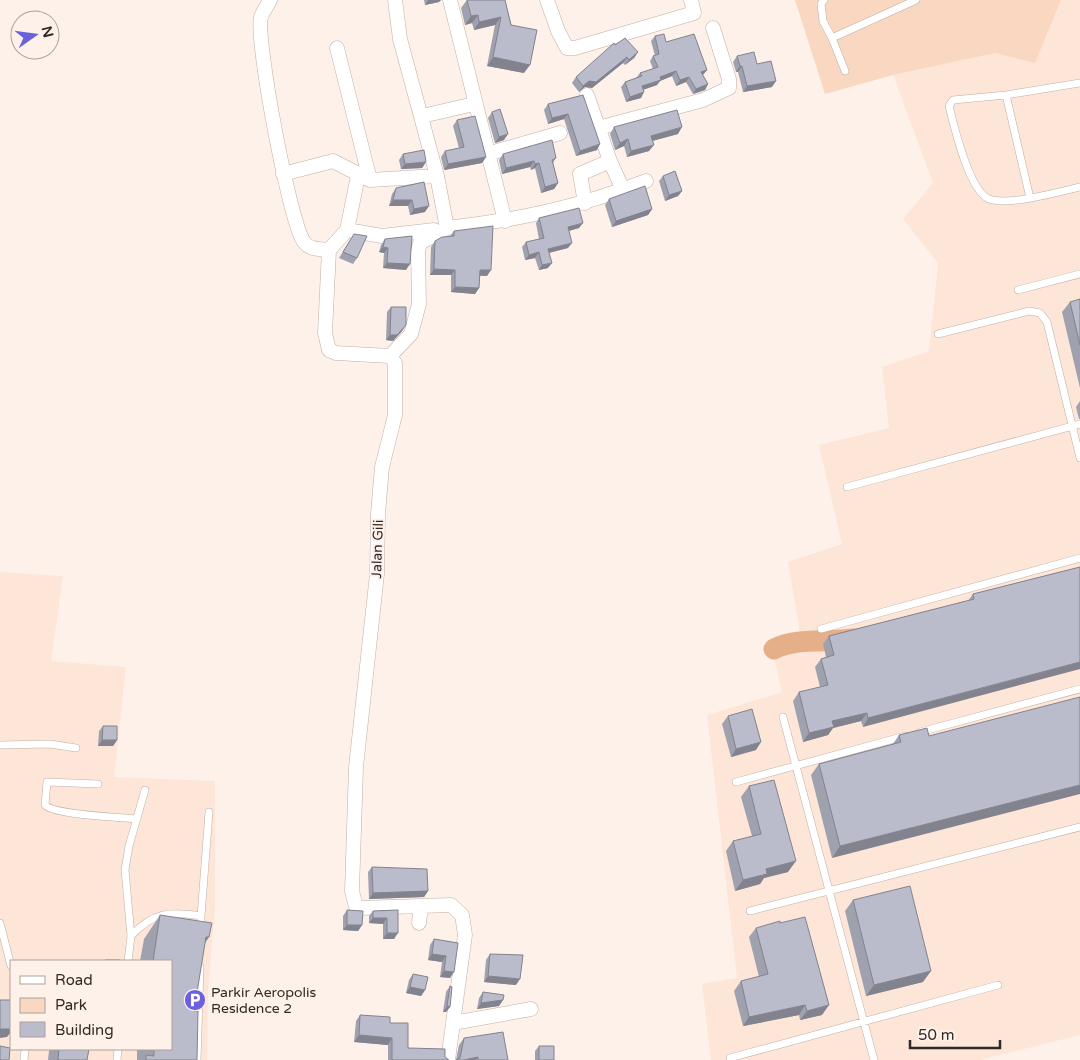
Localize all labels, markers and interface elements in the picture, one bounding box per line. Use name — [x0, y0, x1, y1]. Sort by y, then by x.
north arrow — [10, 10, 60, 60]
text: N — [38, 24, 57, 39]
street label: Jalan Gili — [368, 519, 387, 579]
legend — [10, 960, 172, 1050]
text: Road — [55, 971, 93, 989]
place label: Parkir Aeropolis Residence 2 — [211, 984, 317, 1017]
parking icon: Parkir Aeropolis Residence 2 — [183, 988, 207, 1012]
text: Park — [55, 996, 87, 1014]
scale bar — [910, 1018, 1000, 1050]
text: Building — [55, 1021, 114, 1039]
text: 50 m — [918, 1026, 955, 1044]

